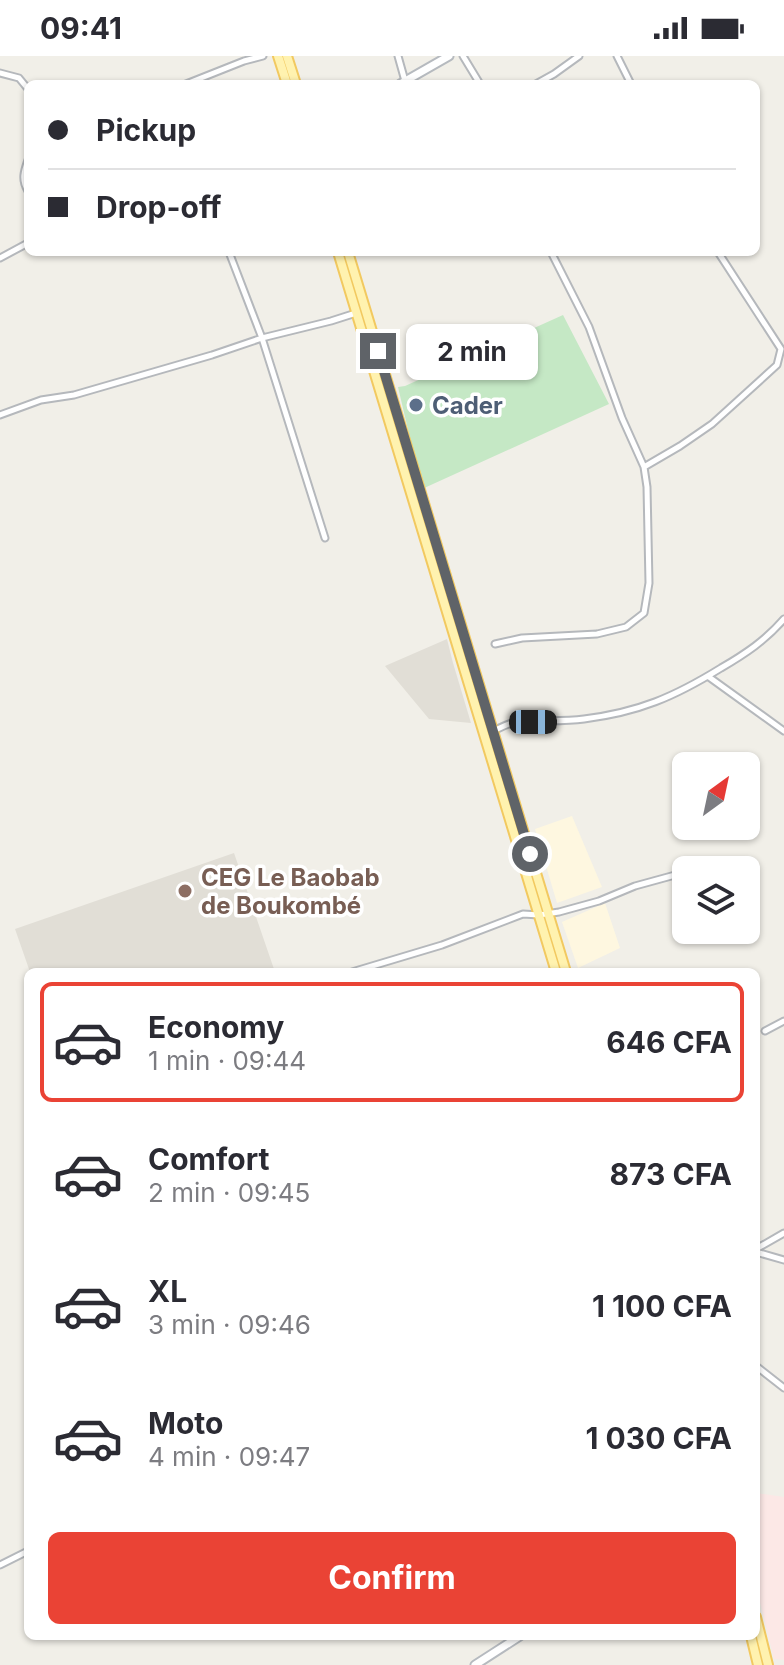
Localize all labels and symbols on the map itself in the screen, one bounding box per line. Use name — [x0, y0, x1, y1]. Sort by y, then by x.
callout: 2 min — [406, 323, 538, 379]
route end — [360, 333, 396, 369]
place label: Cader — [432, 391, 503, 420]
marker: Cader — [407, 396, 425, 414]
car — [509, 710, 557, 734]
north arrow — [672, 752, 760, 840]
route start — [512, 836, 548, 872]
place label: CEG Le Baobab de Boukombé — [201, 863, 380, 920]
marker: CEG Le Baobab de Boukombé — [176, 882, 194, 900]

